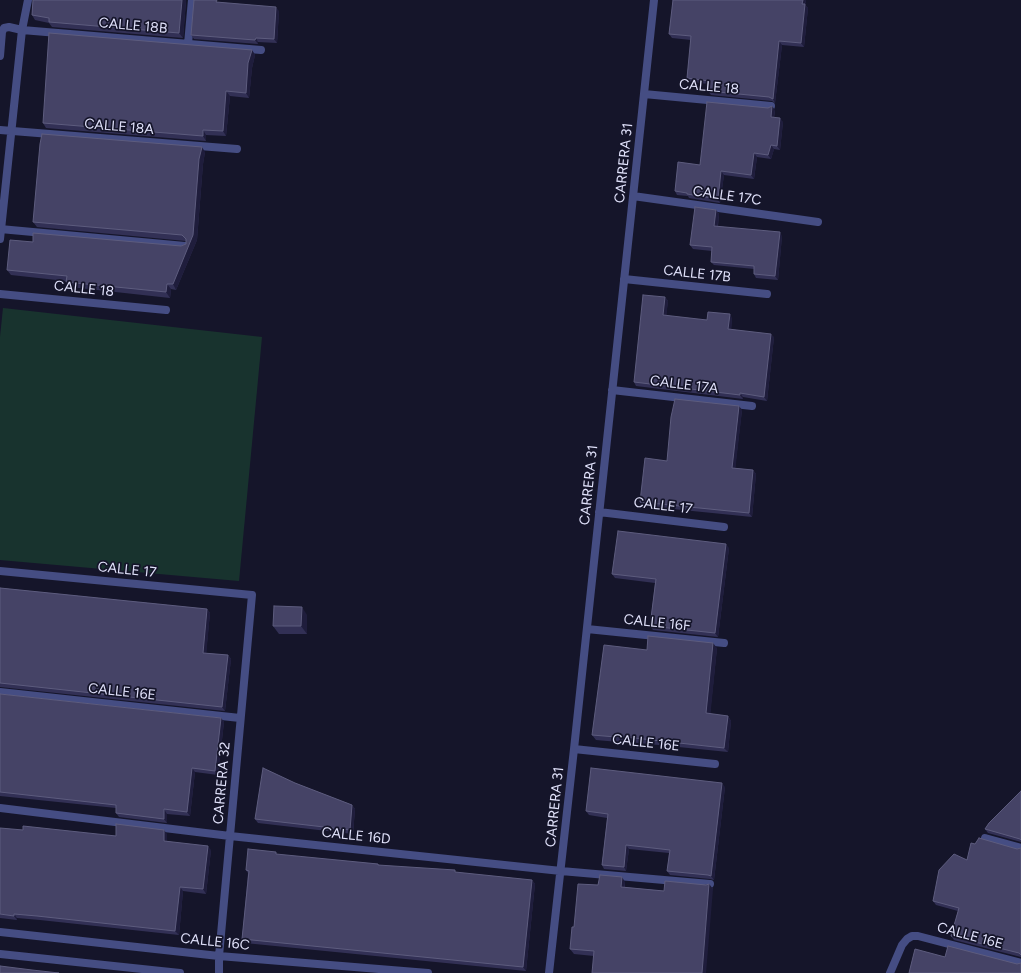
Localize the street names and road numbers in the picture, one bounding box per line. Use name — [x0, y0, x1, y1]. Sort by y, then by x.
street label: CALLE 18B — [98, 15, 168, 37]
street label: CALLE 18 — [678, 76, 740, 98]
street label: CALLE 18A — [84, 116, 154, 138]
street label: CARRERA 31 — [611, 122, 637, 204]
street label: CALLE 17C — [692, 183, 762, 209]
street label: CALLE 17B — [662, 262, 732, 286]
street label: CALLE 18 — [53, 277, 115, 301]
street label: CALLE 17A — [649, 372, 719, 398]
street label: CARRERA 31 — [576, 444, 602, 526]
street label: CALLE 17 — [633, 494, 693, 518]
street label: CALLE 17 — [97, 559, 157, 581]
street label: CALLE 16F — [623, 611, 691, 635]
street label: CALLE 16E — [87, 680, 157, 704]
street label: CALLE 16E — [611, 731, 681, 755]
street label: CARRERA 32 — [210, 741, 234, 825]
street label: CARRERA 31 — [542, 766, 568, 848]
street label: CALLE 16D — [321, 824, 391, 848]
street label: CALLE 16E — [935, 919, 1005, 953]
street label: CALLE 16C — [179, 930, 251, 954]

